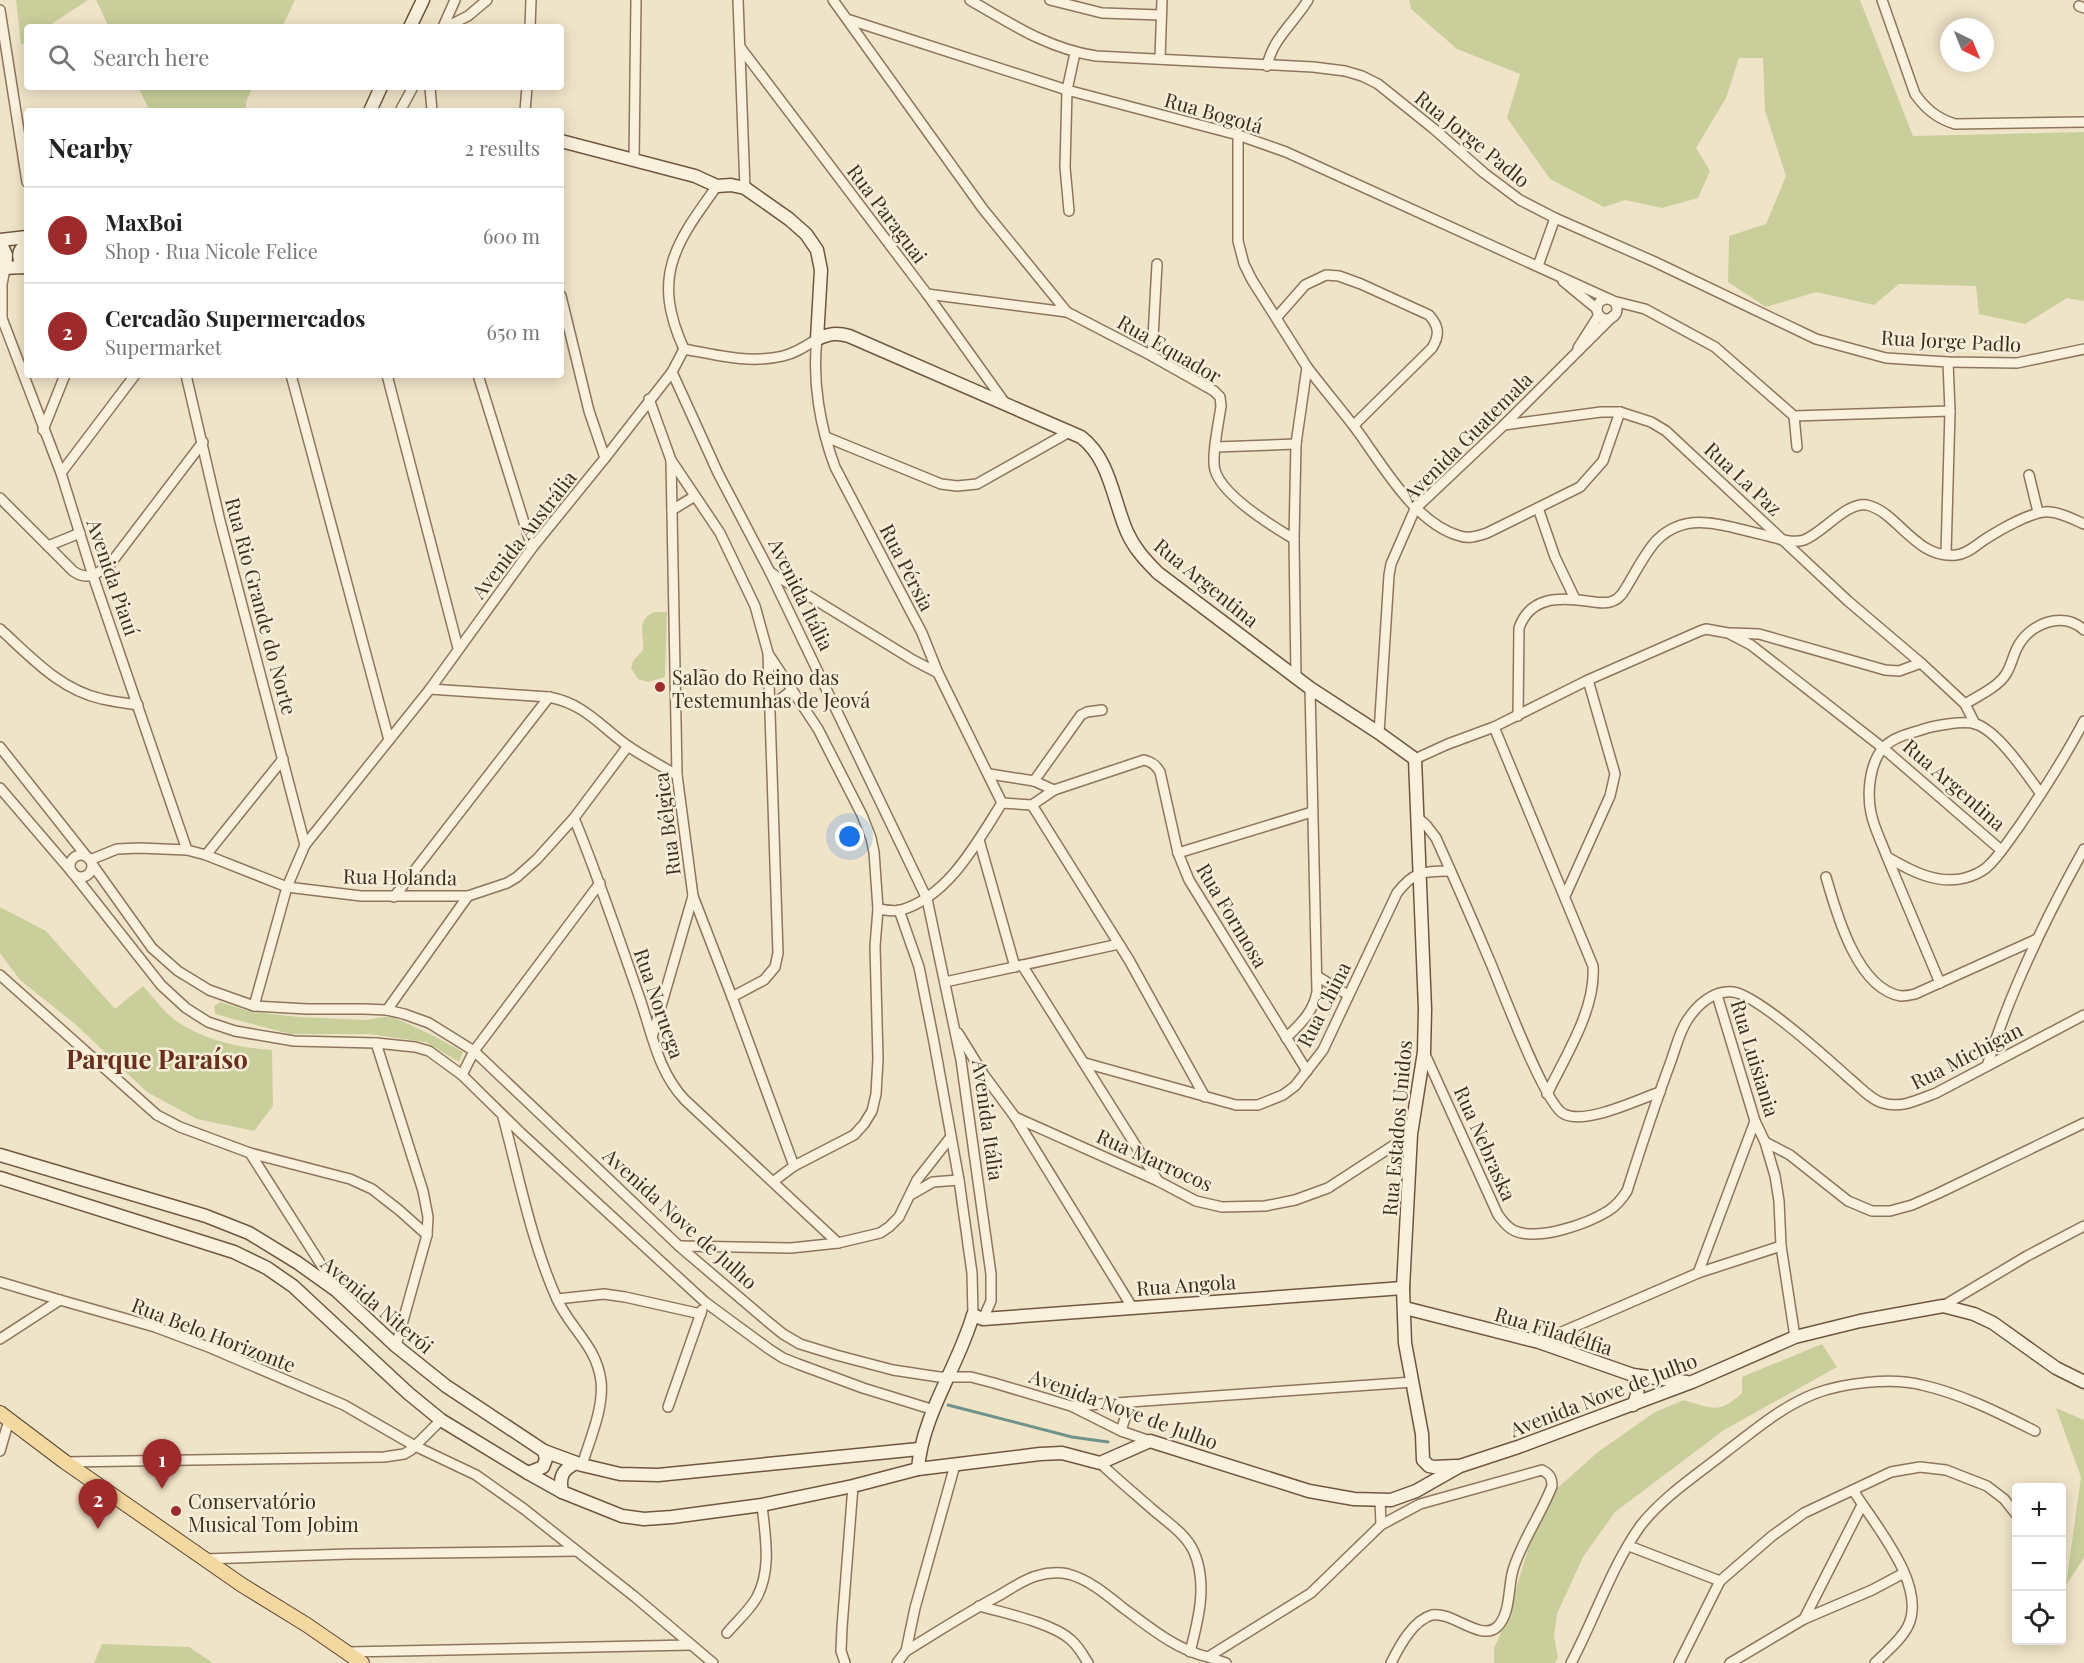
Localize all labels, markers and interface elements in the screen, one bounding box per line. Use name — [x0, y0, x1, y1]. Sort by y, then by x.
north arrow — [1940, 18, 1994, 72]
search box — [24, 24, 564, 90]
icon: search — [45, 41, 78, 74]
text: Search here — [93, 42, 209, 72]
street label: Rua Jorge Padlo — [1410, 83, 1536, 193]
street label: Rua Bogotá — [1162, 85, 1266, 139]
text: Nearby — [48, 130, 133, 165]
text: 2 results — [465, 134, 540, 161]
street label: Rua Paraguai — [842, 158, 934, 268]
text: MaxBoi — [105, 207, 183, 237]
text: 1 — [64, 222, 71, 249]
text: 600 m — [483, 222, 540, 249]
text: Shop · Rua Nicole Felice — [105, 237, 318, 264]
text: Cercadão Supermercados — [105, 303, 365, 333]
street label: Rua Equador — [1113, 307, 1227, 389]
text: 2 — [62, 318, 73, 345]
text: 650 m — [487, 318, 540, 345]
street label: Rua Jorge Padlo — [1880, 323, 2022, 357]
text: Supermarket — [105, 333, 222, 360]
street label: Avenida Guatemala — [1396, 365, 1538, 507]
street label: Rua La Paz — [1699, 435, 1789, 521]
street label: Avenida Austrália — [464, 464, 582, 604]
street label: Rua Rio Grande do Norte — [220, 494, 304, 718]
street label: Avenida Piauí — [81, 514, 147, 639]
street label: Rua Pérsia — [875, 519, 942, 615]
street label: Rua Argentina — [1149, 531, 1265, 633]
street label: Avenida Itália — [763, 532, 841, 655]
place label: Salão do Reino das Testemunhas de Jeová — [672, 663, 870, 713]
marker: Salão do Reino das Testemunhas de Jeová — [653, 680, 667, 694]
street label: Rua Argentina — [1898, 732, 2012, 836]
street label: Rua Bélgica — [646, 771, 686, 877]
your location — [835, 822, 864, 851]
street label: Rua Formosa — [1191, 858, 1275, 972]
street label: Rua Holanda — [343, 862, 457, 890]
street label: Rua Noruega — [629, 944, 691, 1062]
street label: Rua China — [1290, 957, 1356, 1051]
street label: Rua Luisiania — [1725, 996, 1787, 1120]
street label: Rua Michigan — [1905, 1015, 2027, 1095]
street label: Rua Estados Unidos — [1375, 1039, 1417, 1217]
district label: Parque Paraíso — [66, 1041, 248, 1076]
street label: Avenida Itália — [967, 1057, 1011, 1182]
street label: Rua Nebraska — [1449, 1081, 1523, 1205]
street label: Rua Marrocos — [1093, 1121, 1217, 1197]
street label: Avenida Nove de Julho — [597, 1141, 764, 1295]
street label: Avenida Niterói — [315, 1248, 440, 1359]
street label: Rua Angola — [1135, 1267, 1237, 1301]
street label: Rua Belo Horizonte — [128, 1290, 300, 1378]
street label: Rua Filadélfia — [1492, 1299, 1616, 1361]
street label: Avenida Nove de Julho — [1504, 1346, 1701, 1443]
street label: Avenida Nove de Julho — [1025, 1361, 1222, 1455]
pin: 1 — [142, 1440, 182, 1489]
pin: 2 — [78, 1480, 118, 1529]
map controls — [2012, 1483, 2066, 1645]
button: + — [2012, 1483, 2066, 1537]
place label: Conservatório Musical Tom Jobim — [188, 1487, 359, 1537]
marker: Conservatório Musical Tom Jobim — [169, 1504, 183, 1518]
button: − — [2012, 1537, 2066, 1591]
button: locate — [2012, 1591, 2066, 1645]

